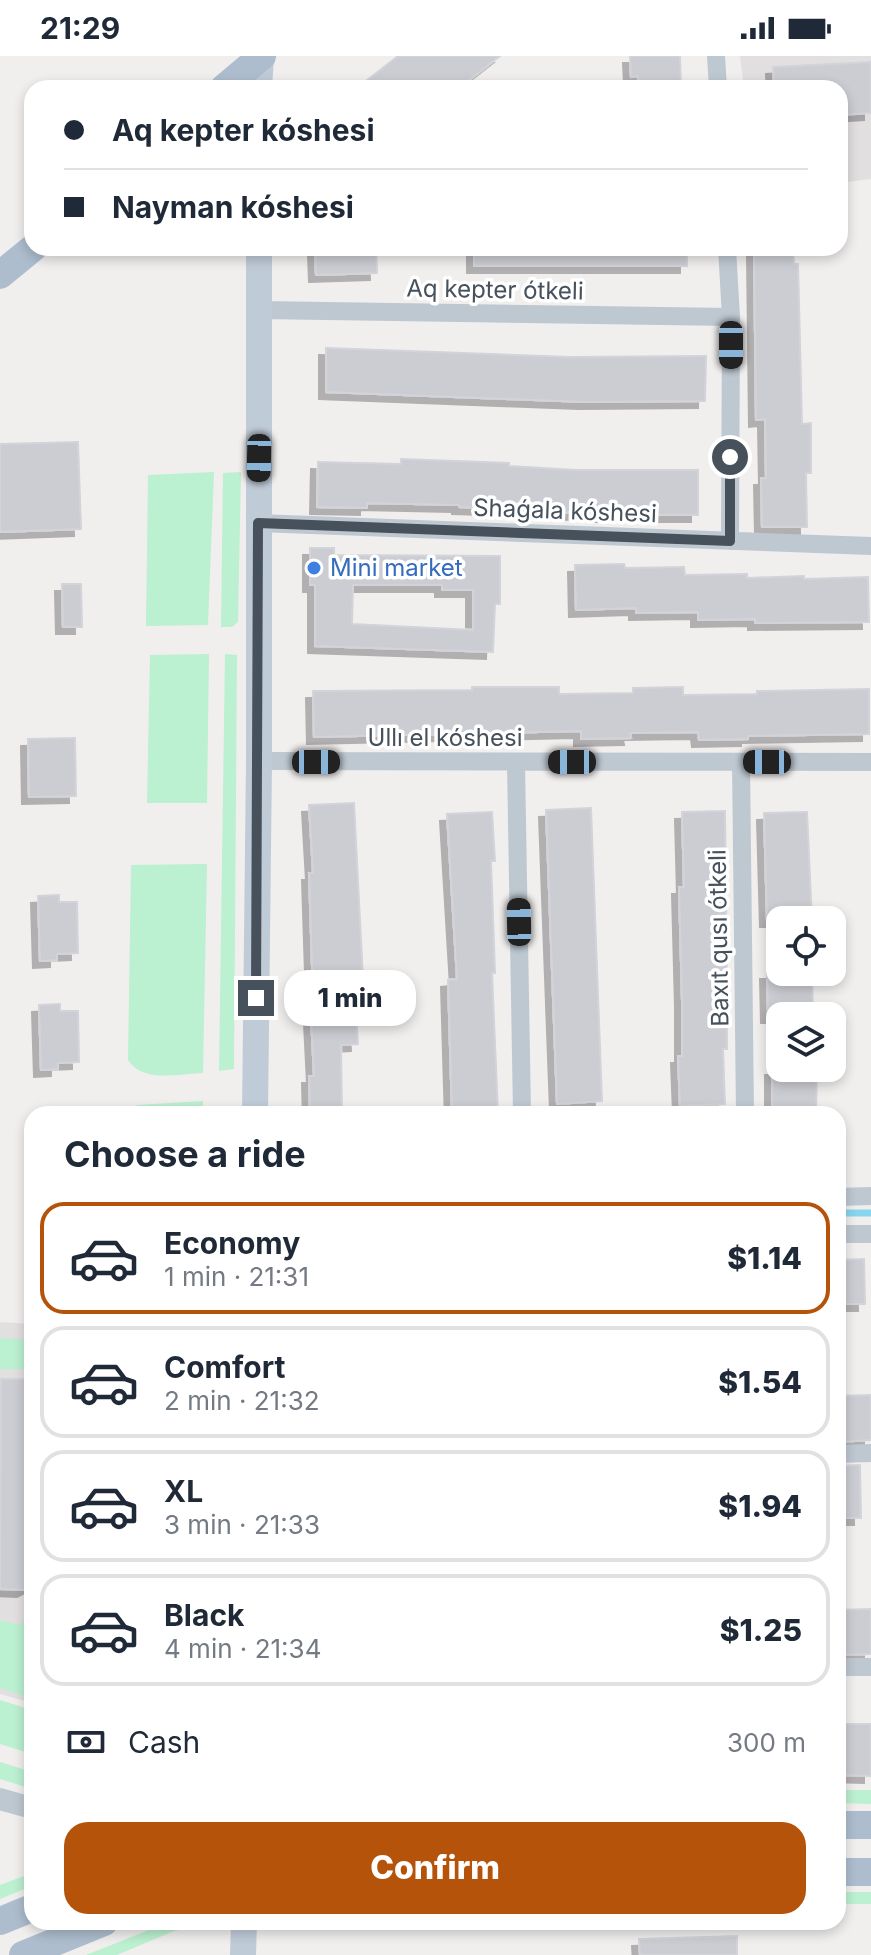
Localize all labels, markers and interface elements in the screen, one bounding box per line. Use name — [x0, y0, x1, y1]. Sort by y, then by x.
text: 21:29 — [40, 10, 120, 46]
text: Aq kepter kóshesi — [112, 112, 375, 148]
text: Nayman kóshesi — [112, 189, 354, 225]
street label: Aq kepter ótkeli — [406, 273, 584, 306]
car — [719, 321, 743, 369]
car — [247, 434, 271, 482]
route start — [712, 439, 748, 475]
street label: Shaǵala kóshesi — [473, 493, 657, 528]
place label: Mini market — [330, 553, 463, 582]
marker: Mini market — [305, 559, 323, 577]
street label: Ullı el kóshesi — [368, 723, 522, 752]
car — [292, 750, 340, 774]
car — [548, 750, 596, 774]
car — [743, 750, 791, 774]
street label: Baxıt qusı ótkeli — [702, 849, 735, 1027]
car — [507, 898, 531, 946]
map controls — [766, 906, 846, 1082]
button: locate — [766, 906, 846, 986]
callout: 1 min — [284, 970, 416, 1026]
route end — [238, 980, 274, 1016]
text: 1 min — [317, 982, 383, 1013]
button: layers — [766, 1002, 846, 1082]
text: Choose a ride — [64, 1132, 306, 1176]
icon: car — [68, 1222, 140, 1294]
text: Economy — [164, 1225, 300, 1261]
text: $1.14 — [727, 1240, 802, 1276]
text: 1 min · 21:31 — [164, 1261, 309, 1292]
icon: car — [68, 1346, 140, 1418]
text: Comfort — [164, 1349, 285, 1385]
text: $1.54 — [718, 1364, 802, 1400]
text: 2 min · 21:32 — [164, 1385, 320, 1416]
icon: car — [68, 1470, 140, 1542]
text: XL — [164, 1473, 203, 1509]
text: $1.94 — [718, 1488, 802, 1524]
text: 3 min · 21:33 — [164, 1509, 320, 1540]
icon: car — [68, 1594, 140, 1666]
text: Black — [164, 1597, 244, 1633]
text: $1.25 — [720, 1612, 802, 1648]
text: 4 min · 21:34 — [164, 1633, 321, 1664]
icon: cash — [64, 1720, 108, 1764]
text: Cash — [128, 1724, 200, 1760]
text: 300 m — [727, 1727, 806, 1758]
button: Confirm — [64, 1822, 806, 1914]

